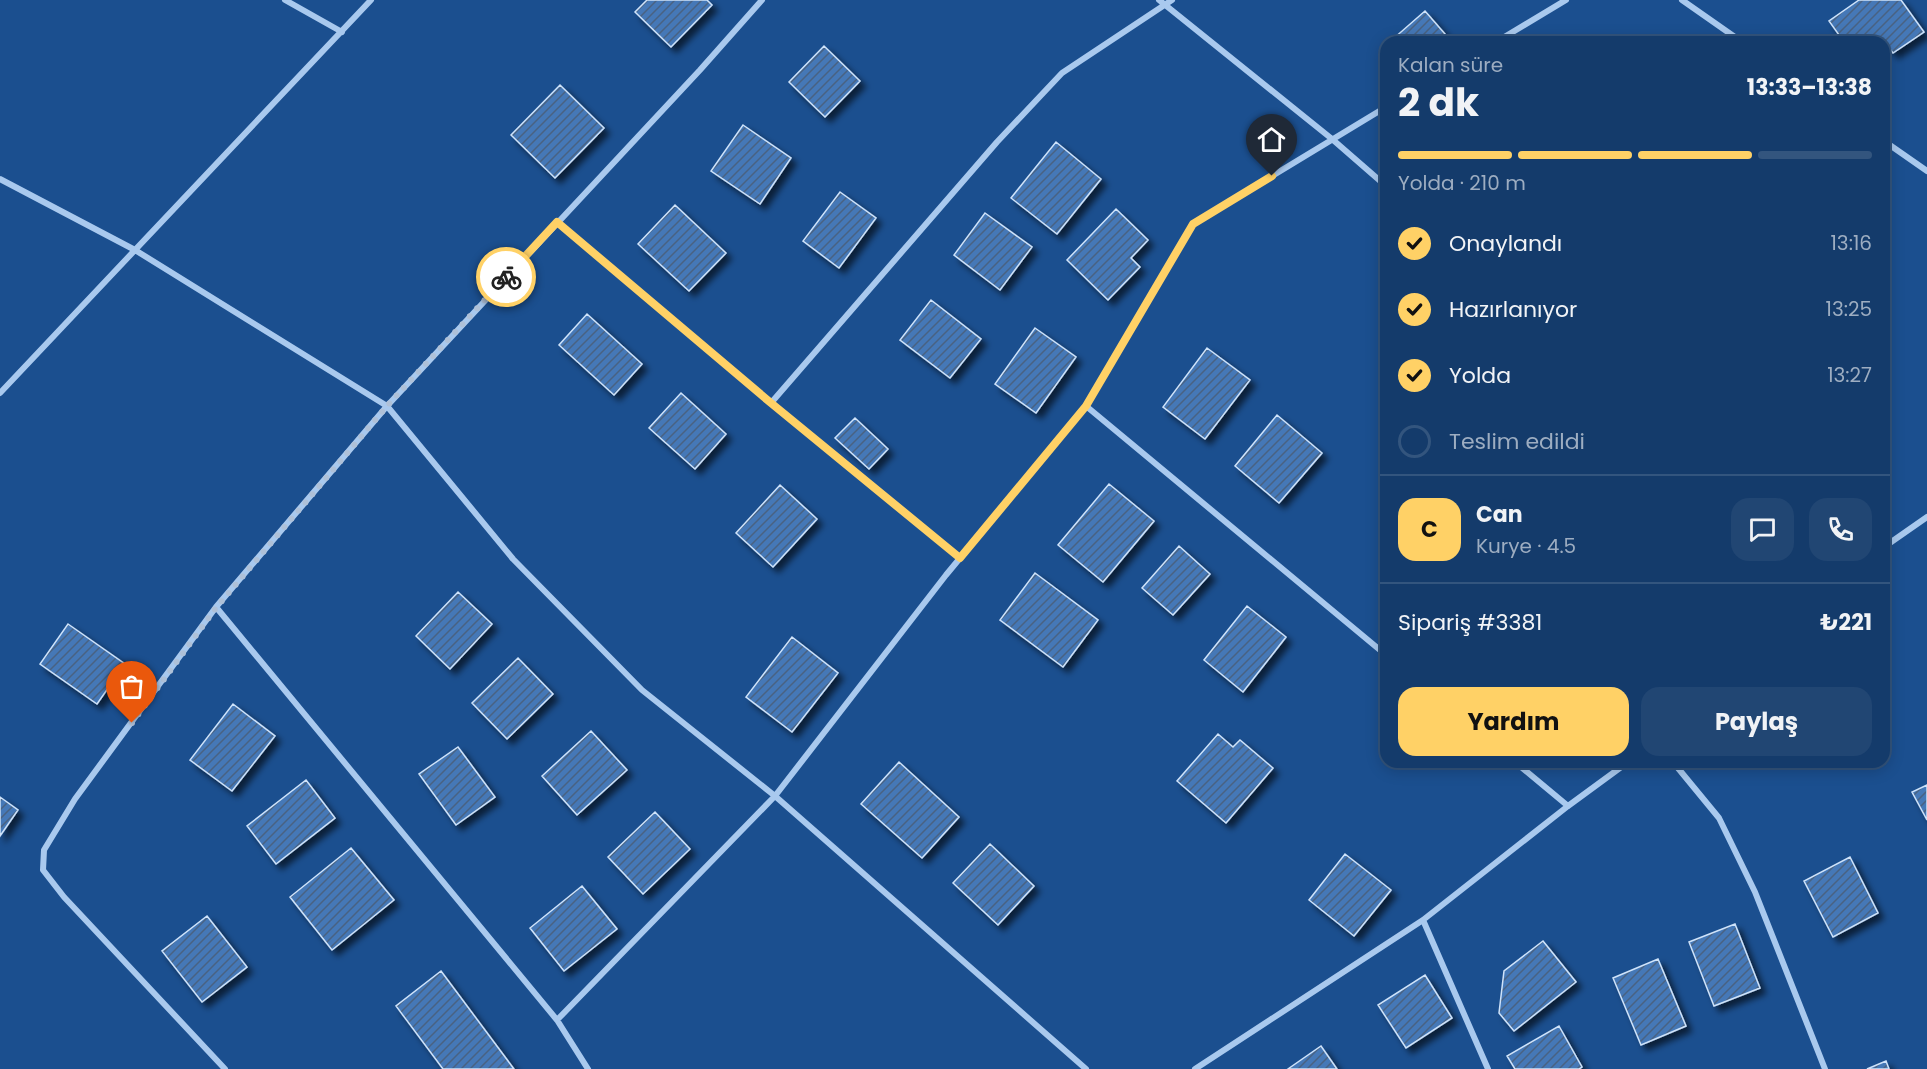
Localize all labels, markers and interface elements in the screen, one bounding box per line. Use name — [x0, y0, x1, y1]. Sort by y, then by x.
text: Kalan süre — [1398, 51, 1503, 79]
text: 13:33–13:38 — [1747, 72, 1872, 103]
text: 2 dk — [1398, 75, 1479, 130]
pin — [1246, 114, 1297, 176]
icon: home — [1255, 123, 1288, 156]
text: Yolda · 210 m — [1398, 169, 1526, 197]
icon: check — [1398, 227, 1431, 260]
text: Onaylandı — [1449, 228, 1562, 259]
text: 13:16 — [1830, 229, 1872, 257]
courier — [476, 247, 536, 307]
icon: bike — [490, 261, 523, 294]
icon: check — [1398, 293, 1431, 326]
text: Hazırlanıyor — [1449, 294, 1577, 325]
text: 13:25 — [1826, 295, 1872, 323]
icon: check — [1398, 359, 1431, 392]
text: Yolda — [1449, 360, 1511, 391]
text: 13:27 — [1827, 361, 1872, 389]
text: Teslim edildi — [1449, 426, 1585, 457]
button: chat — [1731, 498, 1794, 561]
button: phone — [1809, 498, 1872, 561]
text: Can — [1476, 499, 1523, 530]
text: C — [1421, 514, 1438, 545]
text: Kurye · 4.5 — [1476, 532, 1576, 560]
text: Sipariş #3381 — [1398, 607, 1542, 638]
text: ₺221 — [1820, 607, 1872, 638]
pin — [106, 661, 157, 723]
icon: bag — [115, 670, 148, 703]
button: Yardım — [1398, 687, 1629, 756]
button: Paylaş — [1641, 687, 1872, 756]

